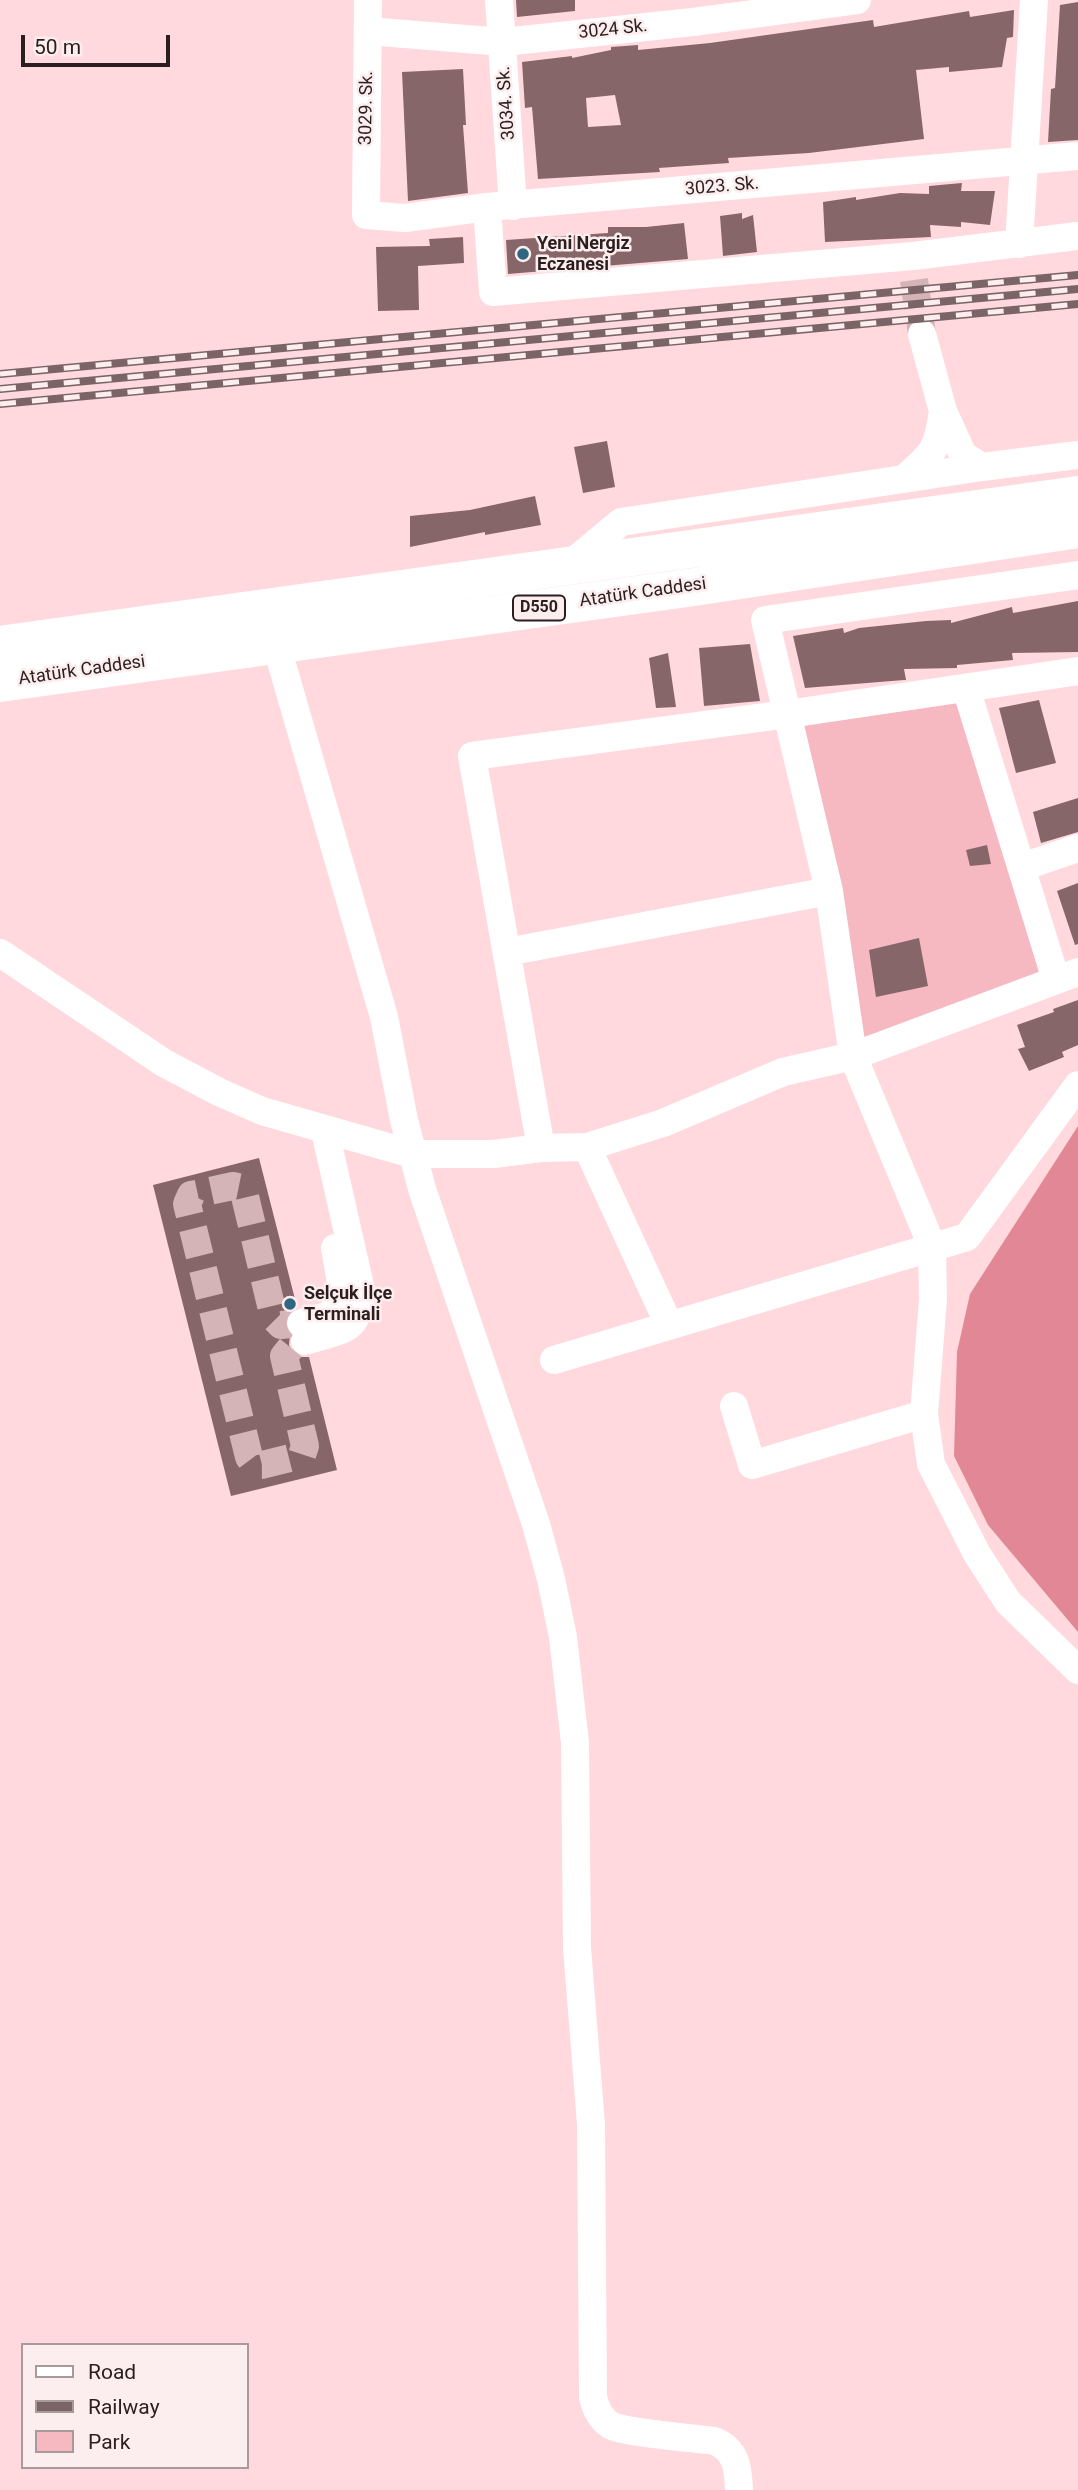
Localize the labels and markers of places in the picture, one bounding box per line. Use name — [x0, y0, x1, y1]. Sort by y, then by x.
place label: Yeni Nergiz Eczanesi — [537, 233, 630, 276]
marker: Yeni Nergiz Eczanesi — [515, 246, 531, 262]
place label: Selçuk İlçe Terminali — [304, 1283, 392, 1326]
marker: Selçuk İlçe Terminali — [282, 1296, 298, 1312]

